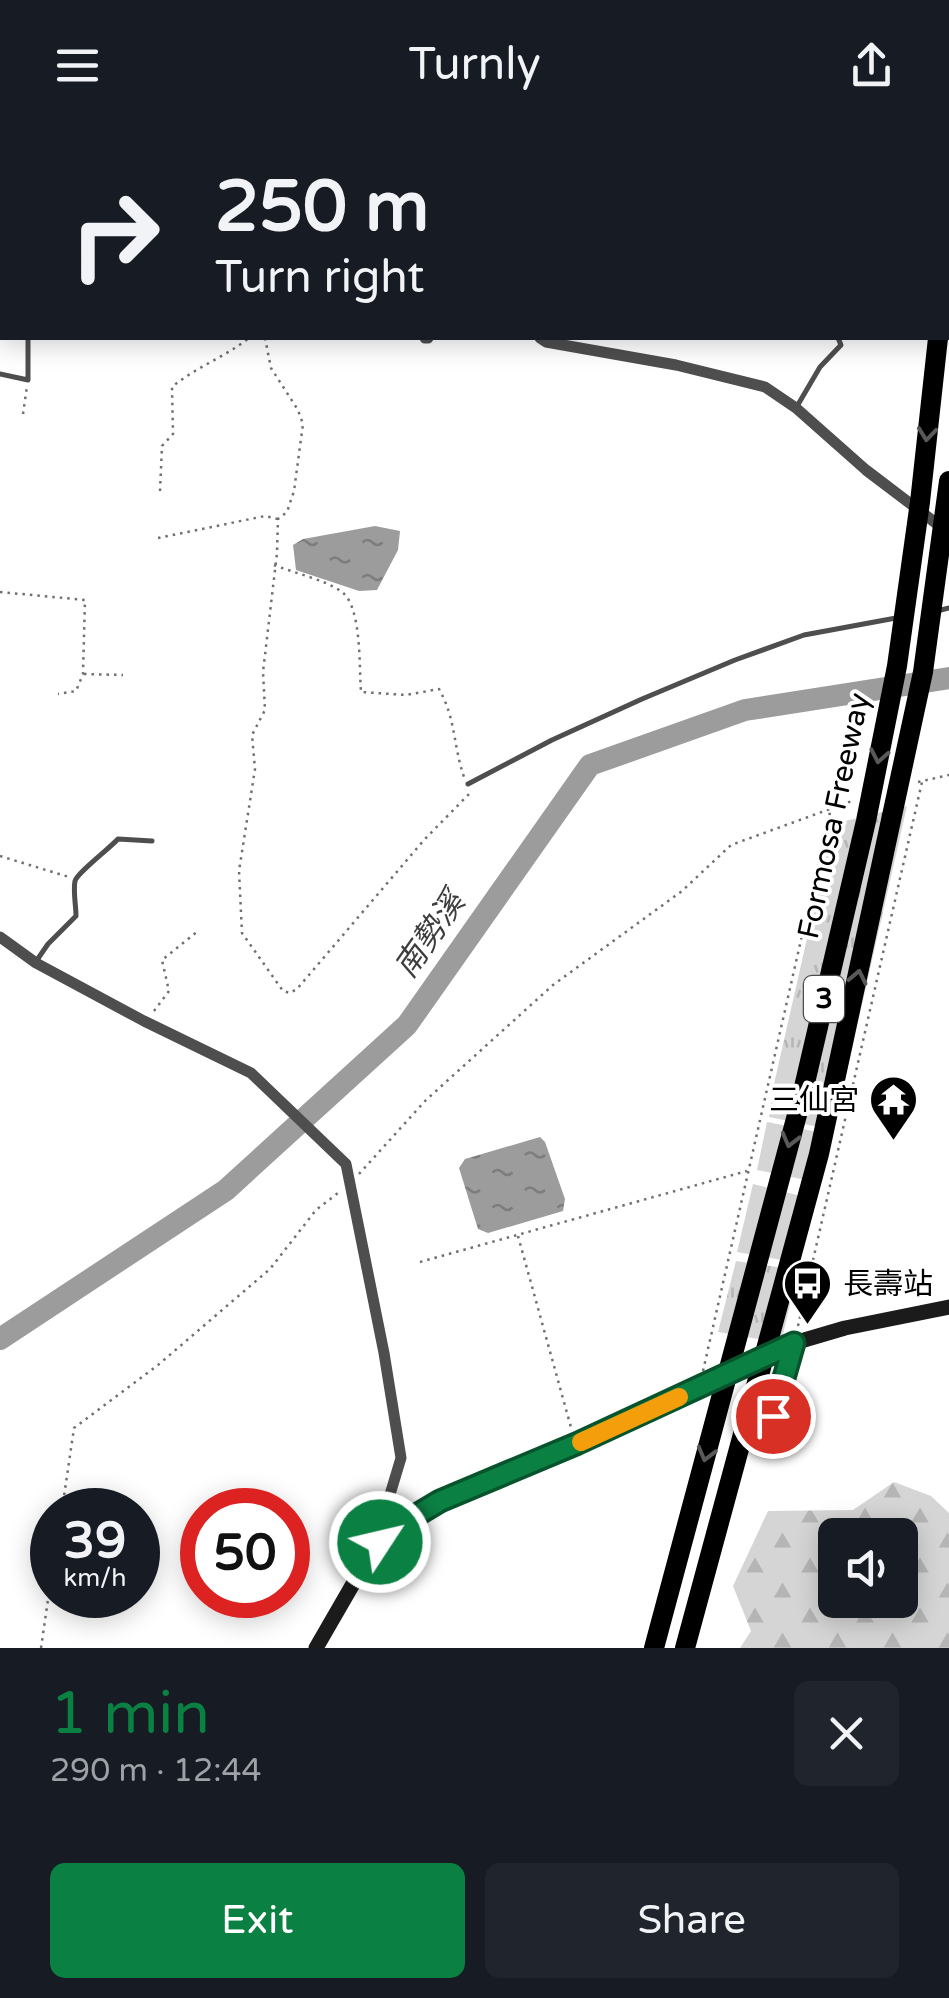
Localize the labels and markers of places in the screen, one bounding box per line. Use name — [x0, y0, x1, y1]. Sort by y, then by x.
temple icon: 三仙宮 — [868, 1074, 920, 1142]
place label: 三仙宮 — [769, 1082, 859, 1119]
bus stop icon: 長壽站 — [782, 1258, 834, 1326]
place label: 長壽站 — [843, 1266, 933, 1303]
pin — [731, 1374, 816, 1459]

